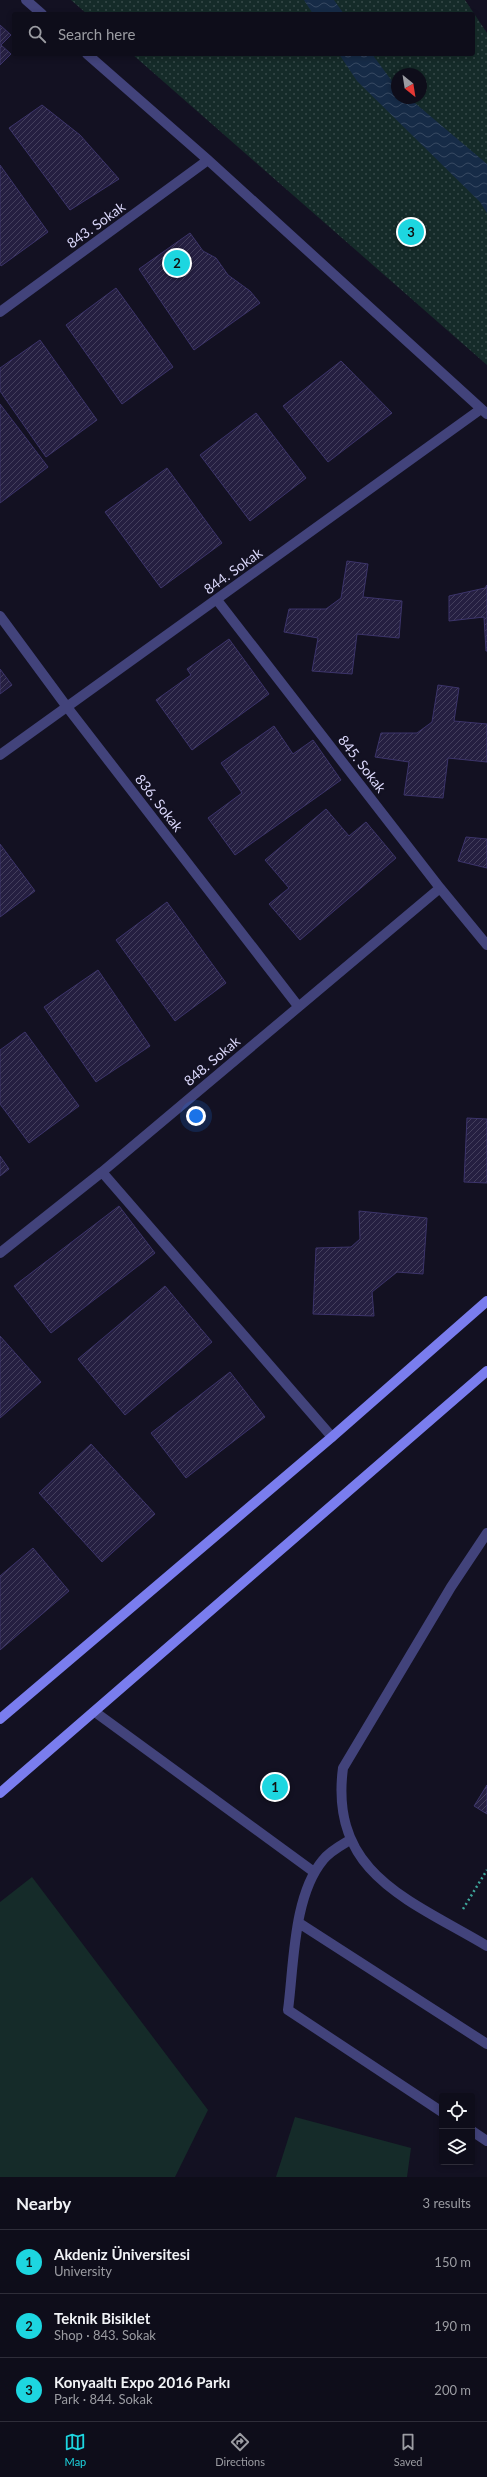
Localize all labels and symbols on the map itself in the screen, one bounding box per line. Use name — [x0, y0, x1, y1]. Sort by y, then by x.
north arrow — [391, 68, 427, 104]
street label: 843. Sokak — [63, 197, 129, 251]
pin: 3 — [398, 217, 424, 247]
pin: 2 — [164, 248, 190, 278]
street label: 844. Sokak — [200, 543, 266, 597]
street label: 845. Sokak — [335, 732, 391, 796]
street label: 836. Sokak — [132, 771, 188, 835]
street label: 848. Sokak — [180, 1032, 244, 1089]
your location — [186, 1106, 206, 1126]
pin: 1 — [262, 1772, 288, 1802]

